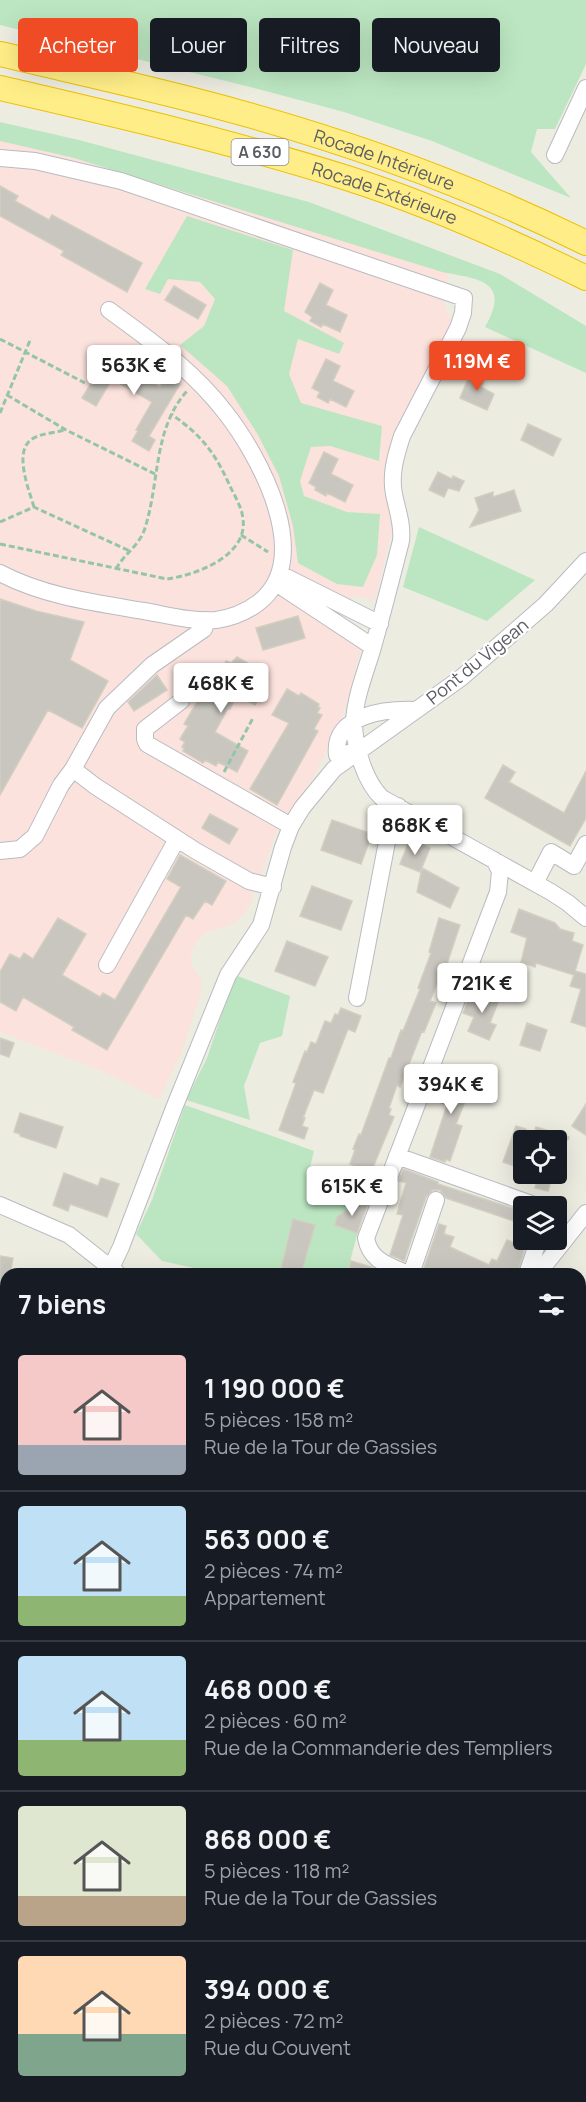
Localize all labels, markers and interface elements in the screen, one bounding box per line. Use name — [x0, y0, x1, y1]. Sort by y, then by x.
chip: Acheter — [18, 18, 138, 72]
chip: Louer — [150, 18, 247, 72]
chip: Filtres — [259, 18, 360, 72]
chip: Nouveau — [372, 18, 500, 72]
street label: Rocade Intérieure — [311, 123, 459, 195]
road number: A 630 — [232, 139, 288, 165]
street label: Rocade Extérieure — [309, 156, 461, 230]
pin: 1.19M € — [422, 341, 532, 392]
pin: 563K € — [85, 345, 183, 396]
text: 1.19M € — [443, 347, 511, 374]
text: 563K € — [101, 351, 167, 378]
street label: Pont du Vigean — [421, 613, 533, 709]
pin: 468K € — [172, 663, 270, 714]
text: 468K € — [187, 669, 255, 696]
pin: 868K € — [366, 805, 464, 856]
text: 868K € — [381, 811, 449, 838]
pin: 721K € — [433, 963, 531, 1014]
text: 721K € — [451, 969, 513, 996]
pin: 394K € — [402, 1064, 500, 1115]
text: 394K € — [418, 1070, 484, 1097]
map controls — [513, 1130, 567, 1250]
button: locate — [513, 1130, 567, 1184]
pin: 615K € — [303, 1166, 401, 1217]
text: 615K € — [321, 1172, 383, 1199]
button: layers — [513, 1196, 567, 1250]
text: 7 biens — [18, 1286, 106, 1322]
icon: filters — [535, 1288, 568, 1321]
text: 1 190 000 € — [204, 1370, 345, 1406]
icon: home — [66, 1379, 138, 1451]
text: 5 pièces · 158 m² — [204, 1406, 353, 1433]
text: Rue de la Tour de Gassies — [204, 1433, 437, 1460]
text: 563 000 € — [204, 1521, 330, 1557]
icon: home — [66, 1530, 138, 1602]
text: 2 pièces · 74 m² — [204, 1557, 343, 1584]
text: Appartement — [204, 1584, 326, 1611]
text: 468 000 € — [204, 1671, 331, 1707]
icon: home — [66, 1680, 138, 1752]
text: 2 pièces · 60 m² — [204, 1707, 347, 1734]
text: Rue de la Commanderie des Templiers — [204, 1734, 553, 1761]
text: 868 000 € — [204, 1821, 331, 1857]
icon: home — [66, 1830, 138, 1902]
text: 5 pièces · 118 m² — [204, 1857, 349, 1884]
text: Rue de la Tour de Gassies — [204, 1884, 437, 1911]
text: 394 000 € — [204, 1971, 331, 2007]
icon: home — [66, 1980, 138, 2052]
text: 2 pièces · 72 m² — [204, 2007, 344, 2034]
text: Rue du Couvent — [204, 2034, 351, 2061]

